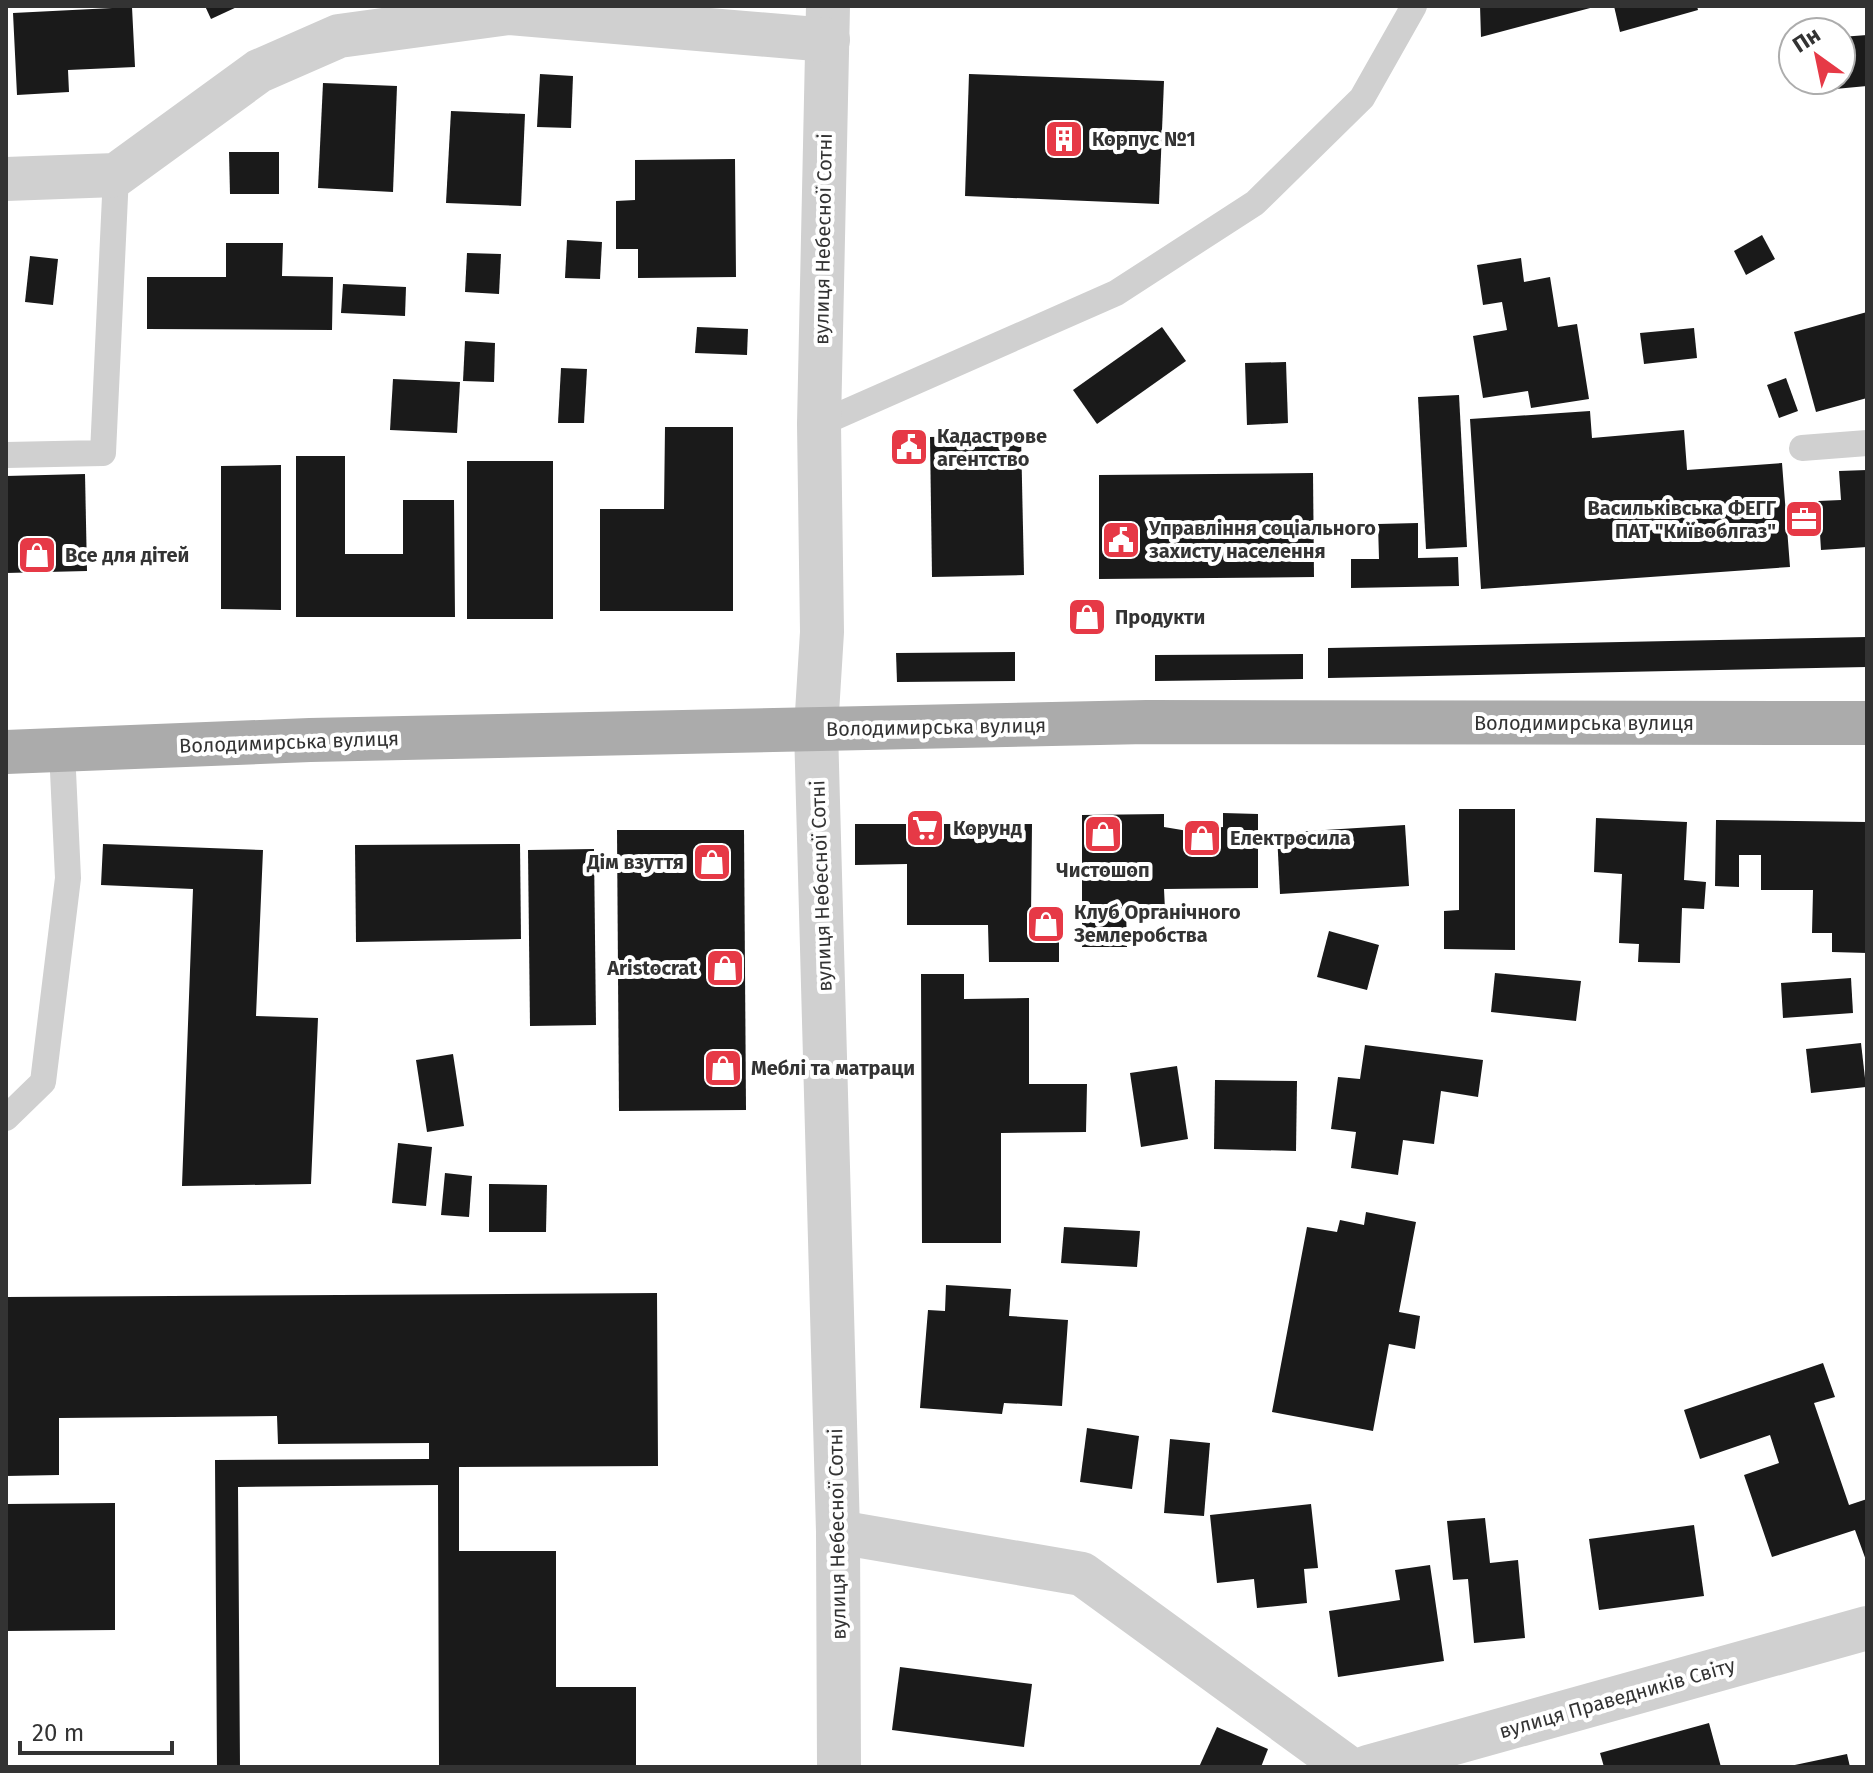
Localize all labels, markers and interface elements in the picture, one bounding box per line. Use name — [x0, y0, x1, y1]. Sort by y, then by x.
north arrow — [1777, 16, 1857, 96]
text: Пн — [1787, 21, 1825, 58]
building icon: Корпус №1 — [1043, 118, 1085, 160]
place label: Корпус №1 — [1092, 127, 1196, 151]
street label: вулиця Небесної Сотні — [809, 133, 837, 345]
place label: Кадастрове агентство — [937, 424, 1047, 471]
public building icon: Кадастрове агентство — [888, 426, 930, 468]
place label: Васильківська ФЕГГ ПАТ "Київоблгаз" — [1588, 496, 1777, 543]
office icon: Васильківська ФЕГГ ПАТ "Київоблгаз" — [1783, 498, 1825, 540]
place label: Управління соціального захисту населення — [1148, 516, 1376, 563]
public building icon: Управління соціального захисту населення — [1100, 519, 1142, 561]
shop icon: Все для дітей — [16, 534, 58, 576]
place label: Все для дітей — [65, 543, 189, 567]
shop icon: Продукти — [1066, 596, 1108, 638]
place label: Продукти — [1115, 605, 1205, 629]
street label: Володимирська вулиця — [1474, 711, 1694, 735]
street label: Володимирська вулиця — [826, 713, 1046, 741]
street label: Володимирська вулиця — [179, 726, 399, 758]
street label: вулиця Небесної Сотні — [805, 780, 837, 992]
supermarket icon: Корунд — [904, 807, 946, 849]
shop icon: Чистошоп — [1082, 813, 1124, 855]
place label: Корунд — [953, 816, 1022, 840]
shop icon: Електросила — [1181, 817, 1223, 859]
place label: Електросила — [1230, 826, 1351, 850]
shop icon: Дім взуття — [691, 841, 733, 883]
place label: Дім взуття — [586, 850, 684, 874]
place label: Чистошоп — [1056, 858, 1150, 882]
place label: Клуб Органічного Землеробства — [1073, 900, 1241, 947]
shop icon: Клуб Органічного Землеробства — [1025, 903, 1067, 945]
shop icon: Aristocrat — [704, 947, 746, 989]
place label: Aristocrat — [606, 956, 697, 980]
shop icon: Меблі та матраци — [702, 1047, 744, 1089]
place label: Меблі та матраци — [751, 1056, 915, 1080]
street label: вулиця Небесної Сотні — [823, 1428, 851, 1640]
street label: вулиця Праведників Світу — [1496, 1653, 1738, 1743]
scale bar — [20, 1705, 172, 1755]
text: 20 m — [32, 1719, 84, 1747]

